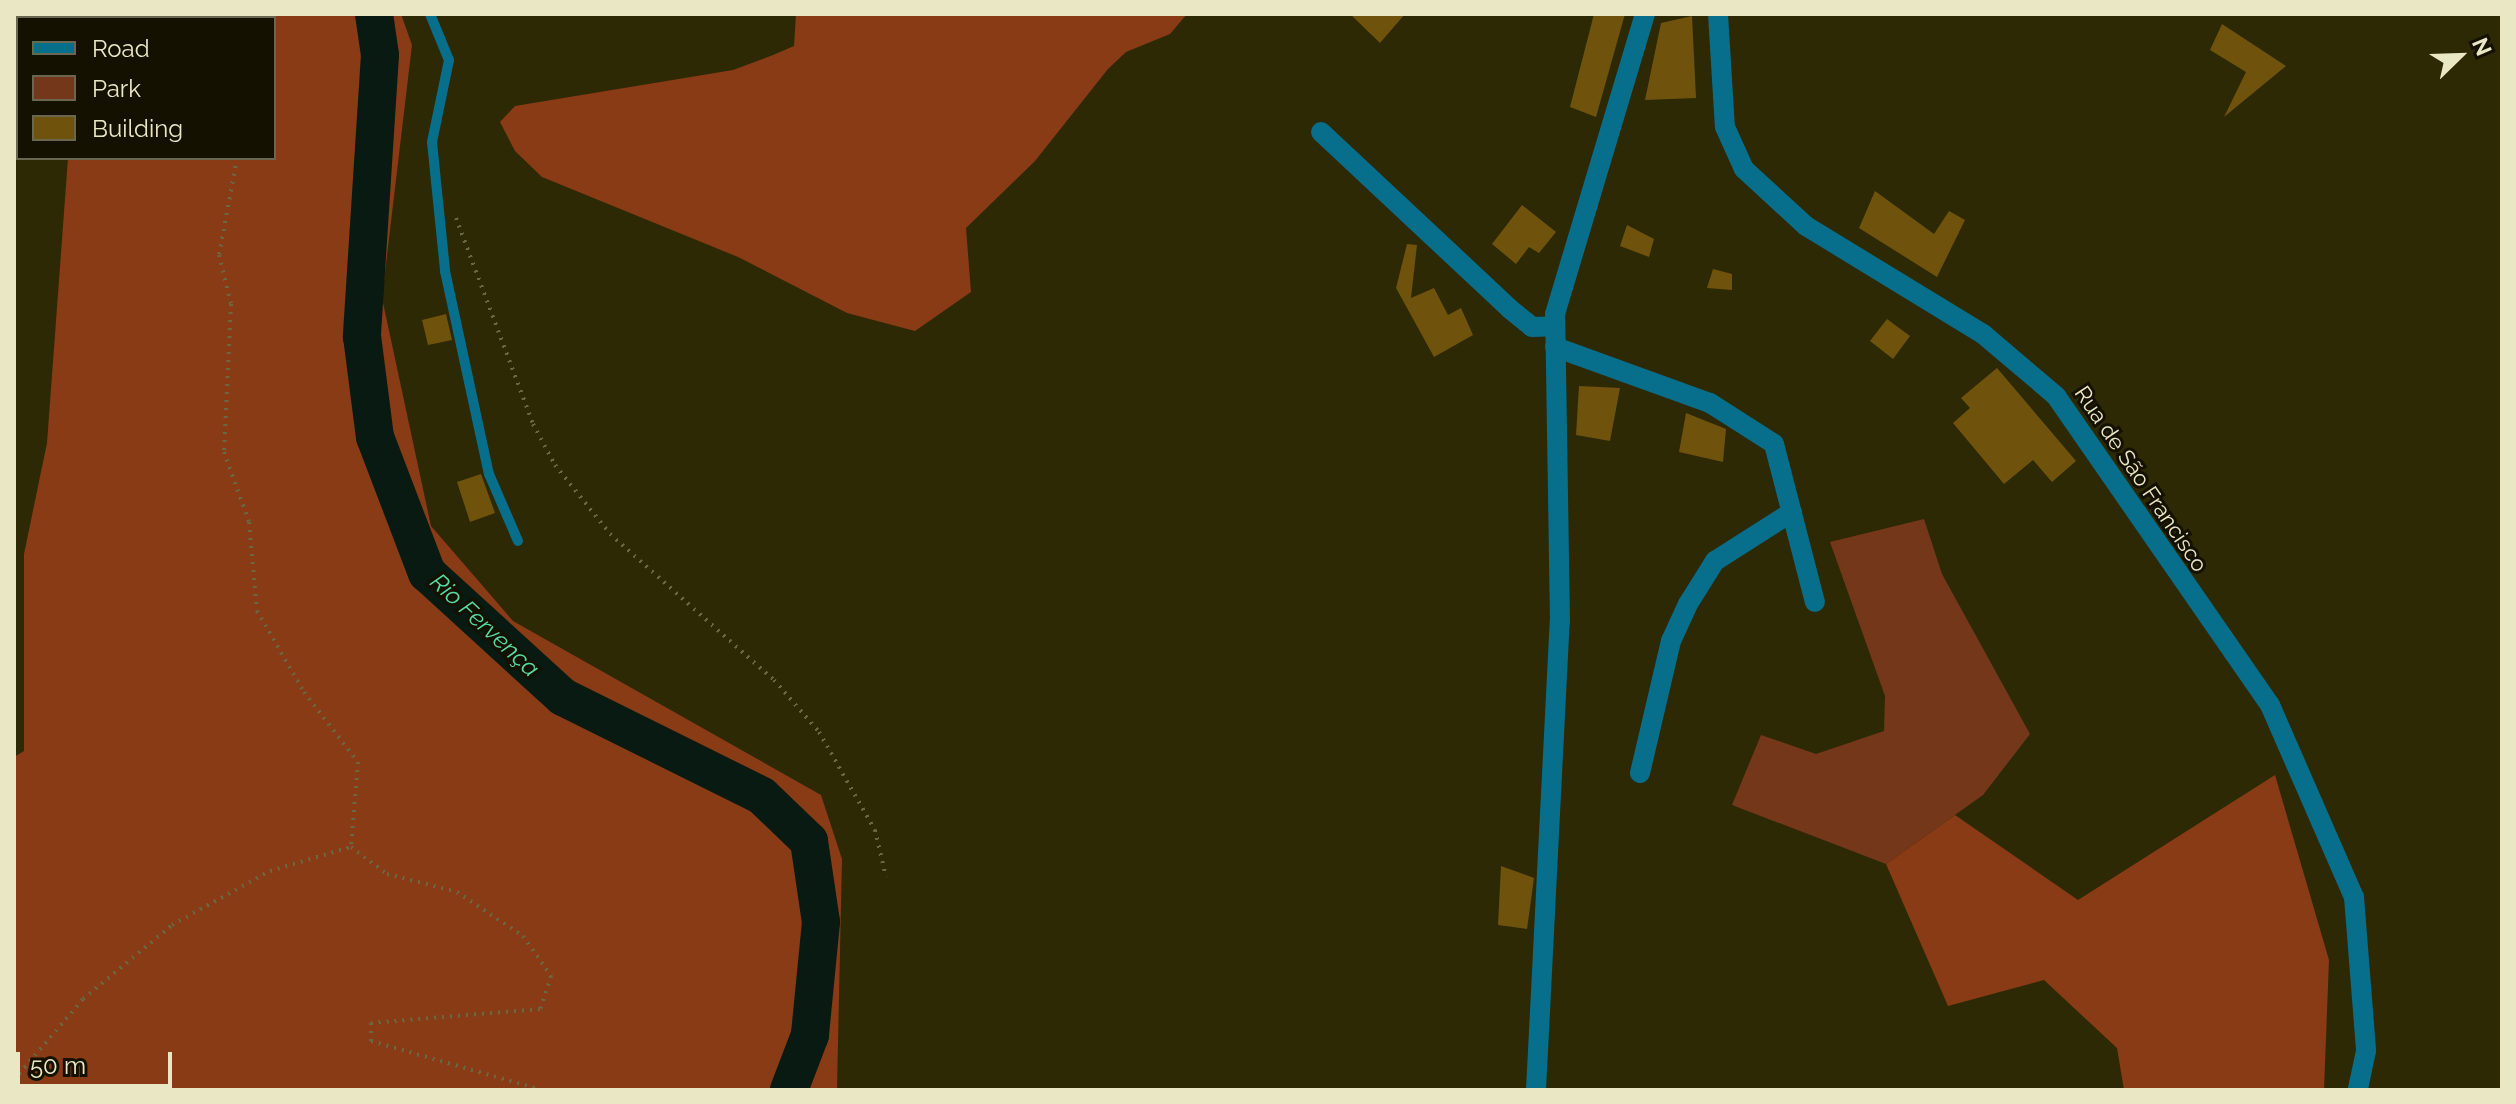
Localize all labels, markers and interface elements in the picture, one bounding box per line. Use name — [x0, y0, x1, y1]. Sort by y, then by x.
legend — [16, 16, 276, 160]
north arrow — [2420, 16, 2500, 96]
text: Road — [92, 34, 150, 63]
text: N — [2467, 34, 2497, 59]
text: Park — [92, 74, 141, 103]
text: Building — [92, 114, 183, 143]
street label: Rua de São Francisco — [2069, 381, 2213, 577]
water label: Rio Fervença — [425, 567, 545, 683]
scale bar — [20, 1036, 176, 1086]
text: 50 m — [30, 1051, 86, 1080]

